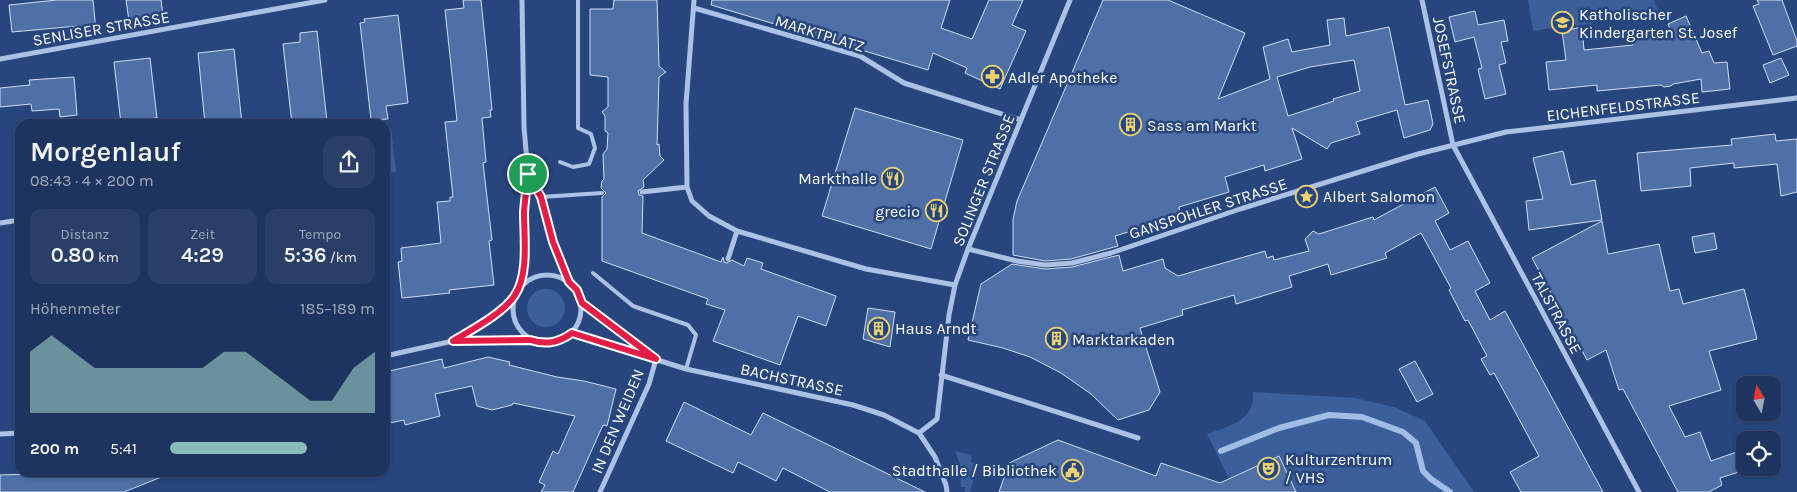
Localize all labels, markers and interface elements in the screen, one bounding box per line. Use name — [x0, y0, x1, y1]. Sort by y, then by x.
place label: Katholischer Kindergarten St. Josef — [1579, 5, 1738, 42]
street label: SENLISER STRASSE — [31, 7, 171, 50]
street label: MARKTPLATZ — [773, 11, 867, 56]
school or university icon: Katholischer Kindergarten St. Josef — [1551, 11, 1575, 35]
street label: JOSEFSTRASSE — [1429, 15, 1470, 125]
pharmacy icon: Adler Apotheke — [980, 65, 1004, 89]
place label: Adler Apotheke — [1008, 68, 1117, 87]
street label: EICHENFELDSTRASSE — [1545, 88, 1701, 125]
street label: SOLINGER STRASSE — [948, 111, 1019, 249]
building icon: Sass am Markt — [1119, 113, 1143, 137]
place label: Sass am Markt — [1147, 116, 1257, 135]
text: Morgenlauf — [30, 135, 181, 168]
button: share — [323, 136, 375, 188]
pin — [507, 153, 549, 195]
icon: arrive — [514, 160, 542, 188]
restaurant icon: Markthalle — [881, 166, 905, 190]
place label: Markthalle — [798, 169, 877, 188]
text: 08:43 · 4 × 200 m — [30, 171, 154, 190]
street label: GANSPOHLER STRASSE — [1127, 174, 1290, 243]
place icon: Albert Salomon — [1295, 184, 1319, 208]
place label: Albert Salomon — [1323, 187, 1435, 206]
restaurant icon: grecio — [924, 199, 948, 223]
place label: grecio — [875, 202, 920, 221]
text: Distanz — [60, 226, 109, 243]
text: Zeit — [190, 226, 215, 243]
text: Tempo — [299, 226, 341, 243]
text: 0.80 — [51, 243, 95, 267]
text: 4:29 — [181, 243, 224, 267]
text: 5:36 — [283, 243, 326, 267]
text: km — [95, 249, 119, 266]
text: /km — [326, 249, 357, 266]
street label: TALSTRASSE — [1527, 269, 1586, 357]
text: Höhenmeter — [30, 299, 120, 318]
text: 185–189 m — [300, 299, 375, 318]
building icon: Haus Arndt — [867, 316, 891, 340]
place label: Haus Arndt — [895, 319, 977, 338]
building icon: Marktarkaden — [1044, 327, 1068, 351]
place label: Marktarkaden — [1072, 330, 1175, 349]
street label: BACHSTRASSE — [739, 359, 845, 400]
street label: IN DEN WEIDEN — [587, 366, 648, 476]
north arrow — [1736, 376, 1781, 421]
map controls — [1736, 376, 1781, 476]
button: locate — [1736, 431, 1781, 476]
text: 200 m — [30, 439, 79, 458]
text: 5:41 — [110, 439, 137, 458]
place label: Kulturzentrum / VHS — [1285, 450, 1392, 487]
theatre icon: Kulturzentrum / VHS — [1257, 456, 1281, 480]
public building icon: Stadthalle / Bibliothek — [1061, 458, 1085, 482]
place label: Stadthalle / Bibliothek — [892, 461, 1057, 480]

